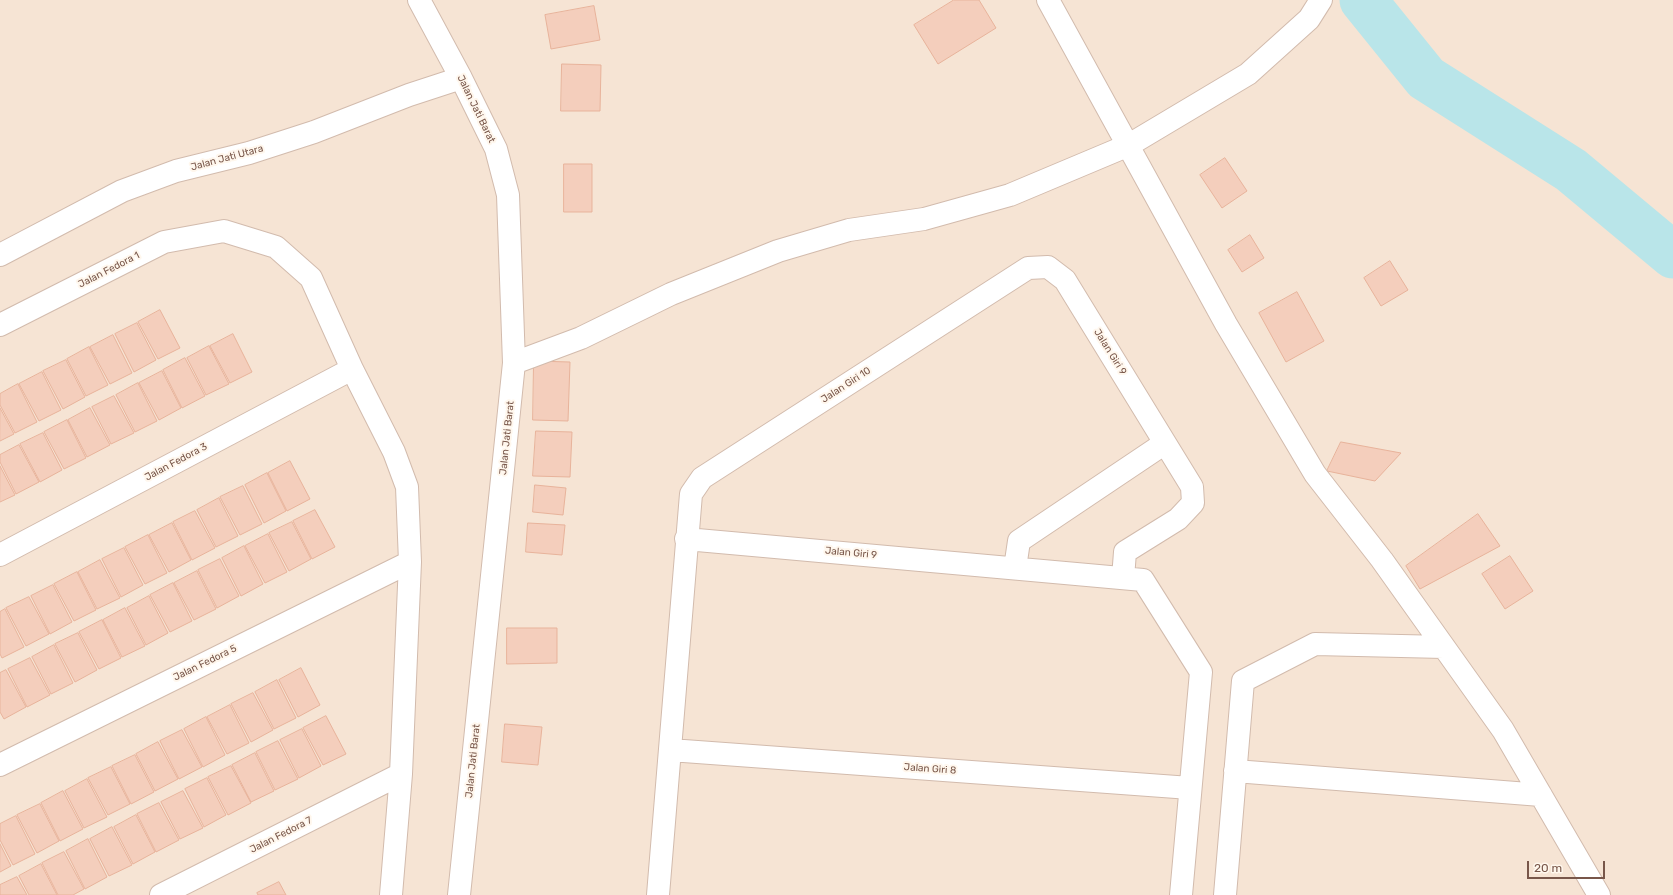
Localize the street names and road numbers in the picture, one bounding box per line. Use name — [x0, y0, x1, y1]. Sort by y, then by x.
street label: Jalan Jati Barat — [454, 73, 498, 145]
street label: Jalan Jati Utara — [189, 143, 265, 173]
street label: Jalan Fedora 1 — [76, 249, 142, 291]
street label: Jalan Giri 9 — [1091, 327, 1129, 377]
street label: Jalan Giri 10 — [819, 364, 873, 406]
street label: Jalan Jati Barat — [497, 401, 517, 475]
street label: Jalan Fedora 3 — [143, 441, 209, 483]
street label: Jalan Giri 9 — [825, 545, 877, 561]
street label: Jalan Fedora 5 — [171, 642, 239, 684]
street label: Jalan Jati Barat — [463, 724, 483, 798]
street label: Jalan Giri 8 — [903, 761, 957, 777]
street label: Jalan Fedora 7 — [248, 814, 314, 856]

